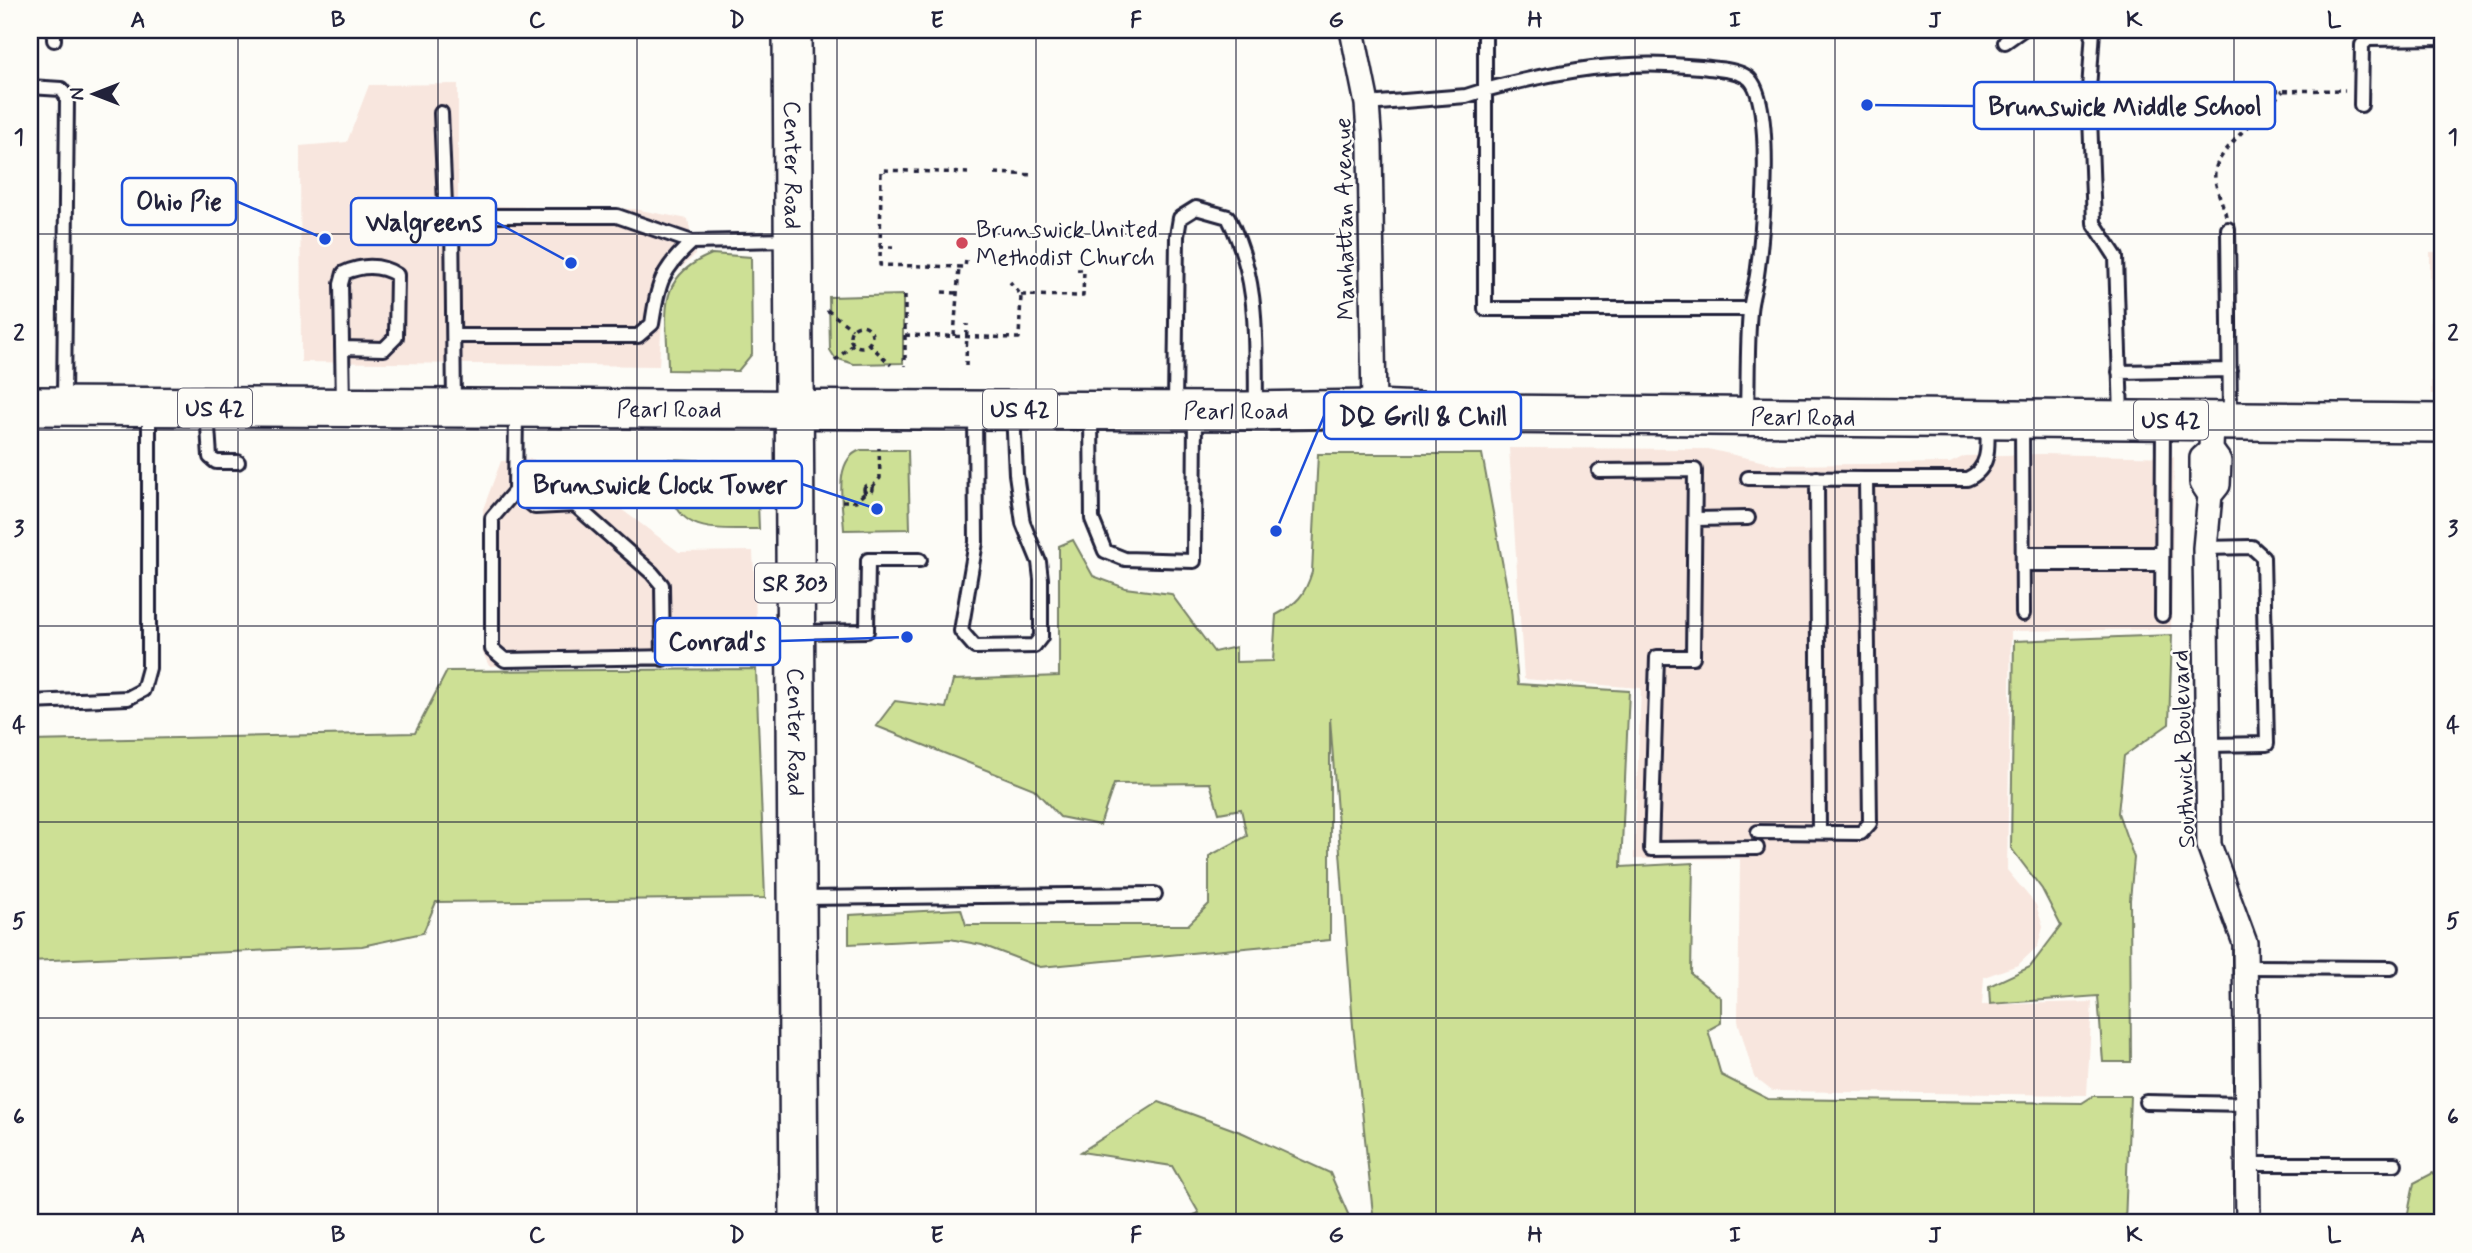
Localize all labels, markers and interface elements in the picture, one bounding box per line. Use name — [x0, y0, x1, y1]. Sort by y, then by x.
text: A — [130, 6, 146, 36]
text: B — [331, 6, 346, 36]
text: C — [529, 6, 546, 36]
text: D — [729, 6, 745, 36]
text: E — [930, 6, 944, 36]
text: F — [1130, 6, 1142, 36]
text: G — [1328, 6, 1344, 36]
text: H — [1527, 6, 1543, 36]
text: I — [1729, 6, 1741, 36]
text: J — [1928, 6, 1942, 36]
text: K — [2126, 6, 2143, 36]
text: L — [2327, 6, 2342, 36]
north arrow — [60, 60, 130, 130]
callout: Brunswick Middle School — [1974, 82, 2275, 129]
text: N — [66, 88, 91, 100]
text: Brunswick Middle School — [1988, 91, 2262, 125]
street label: Center Road — [775, 101, 807, 229]
street label: Manhattan Avenue — [1328, 117, 1363, 321]
text: 1 — [14, 123, 24, 153]
text: 1 — [2448, 123, 2458, 153]
callout: Ohio Pie — [122, 178, 236, 225]
text: Ohio Pie — [136, 186, 222, 220]
callout: Walgreens — [351, 198, 496, 245]
text: Walgreens — [365, 207, 482, 244]
place label: Brunswick United Methodist Church — [976, 215, 1158, 274]
marker: Brunswick United Methodist Church — [954, 235, 970, 251]
text: 2 — [13, 319, 25, 349]
text: 2 — [2447, 319, 2459, 349]
road number: US 42 — [178, 388, 252, 428]
road number: US 42 — [983, 390, 1057, 428]
callout: DQ Grill & Chill — [1324, 392, 1521, 439]
street label: Pearl Road — [616, 395, 722, 426]
street label: Pearl Road — [1183, 396, 1289, 428]
road number: US 42 — [2134, 400, 2208, 440]
text: DQ Grill & Chill — [1339, 401, 1507, 435]
street label: Pearl Road — [1750, 402, 1856, 434]
callout: Brunswick Clock Tower — [518, 461, 802, 508]
text: Brunswick Clock Tower — [533, 469, 788, 503]
text: 3 — [14, 515, 25, 545]
text: 3 — [2448, 515, 2459, 545]
road number: SR 303 — [755, 564, 835, 603]
callout: Conrad's — [655, 618, 780, 665]
text: Conrad's — [668, 626, 766, 660]
street label: Southwick Boulevard — [2166, 649, 2203, 849]
street label: Center Road — [779, 668, 810, 796]
text: 4 — [12, 711, 26, 741]
text: 4 — [2446, 711, 2460, 741]
text: 5 — [12, 907, 26, 937]
text: 5 — [2446, 907, 2460, 937]
text: 6 — [13, 1103, 25, 1133]
text: 6 — [2447, 1103, 2459, 1133]
text: A — [130, 1221, 146, 1251]
text: B — [331, 1221, 346, 1251]
text: C — [529, 1221, 546, 1251]
text: D — [729, 1221, 745, 1251]
text: E — [930, 1221, 944, 1251]
text: F — [1130, 1221, 1142, 1251]
text: G — [1328, 1221, 1344, 1251]
text: H — [1527, 1221, 1543, 1251]
text: I — [1729, 1221, 1741, 1251]
text: J — [1928, 1221, 1942, 1251]
text: K — [2126, 1221, 2143, 1251]
text: L — [2327, 1221, 2342, 1251]

